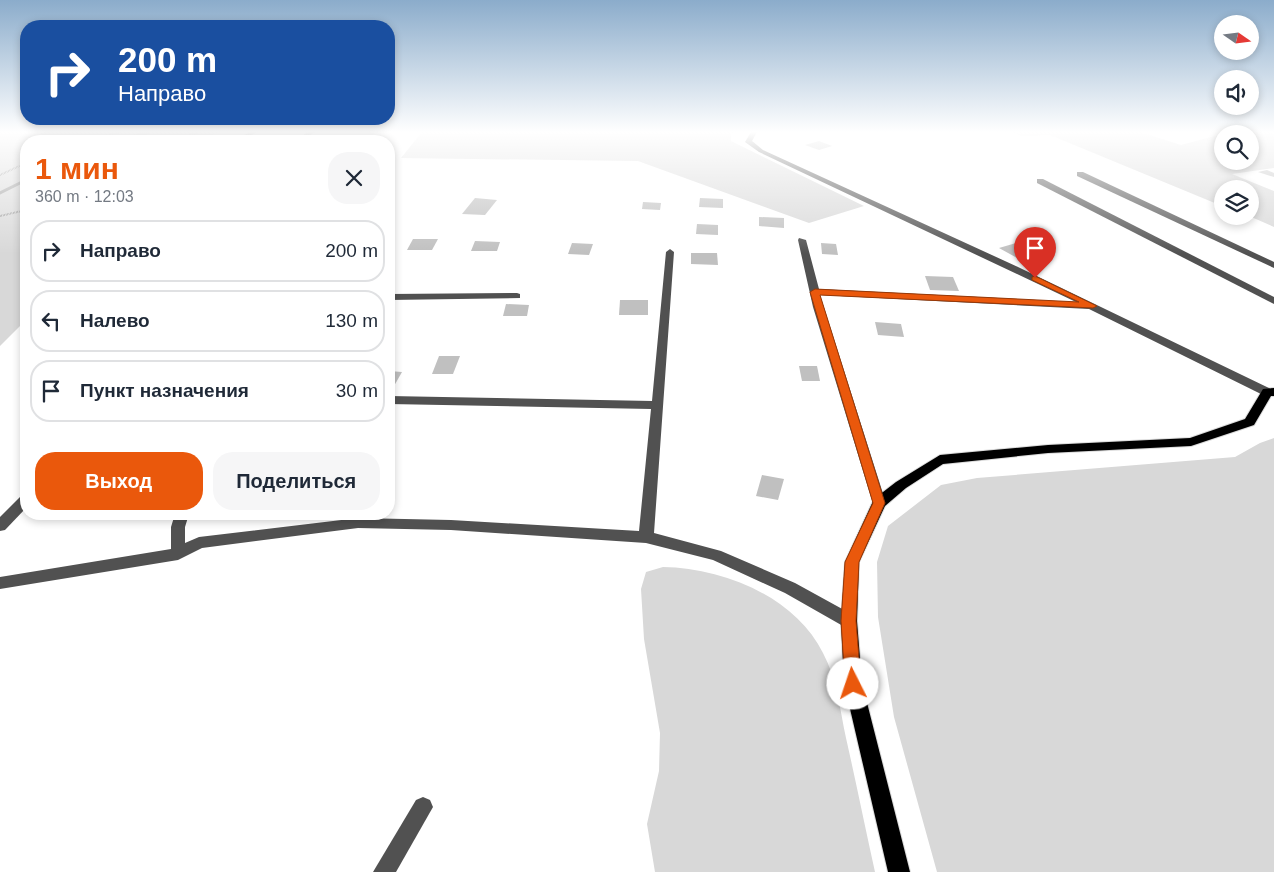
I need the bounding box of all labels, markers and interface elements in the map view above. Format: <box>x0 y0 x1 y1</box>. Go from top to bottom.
north arrow <box>1214 15 1259 60</box>
map controls <box>1214 15 1259 225</box>
icon: right <box>35 40 100 105</box>
text: 200 m <box>118 40 217 79</box>
button: sound <box>1214 70 1259 115</box>
text: Направо <box>118 81 206 106</box>
button: search <box>1214 125 1259 170</box>
text: 1 мин <box>35 152 119 185</box>
button: close <box>328 152 380 204</box>
button: layers <box>1214 180 1259 225</box>
text: 360 m · 12:03 <box>35 188 134 205</box>
pin <box>1014 227 1056 278</box>
icon: arrive <box>1021 234 1049 262</box>
icon: right <box>37 237 65 265</box>
text: Направо <box>80 240 161 261</box>
text: 200 m <box>325 240 378 261</box>
icon: left <box>37 307 65 335</box>
text: Налево <box>80 310 150 331</box>
text: 130 m <box>325 310 378 331</box>
icon: arrive <box>37 377 65 405</box>
text: Пункт назначения <box>80 380 249 401</box>
text: 30 m <box>336 380 378 401</box>
button: Выход <box>35 452 203 510</box>
button: Поделиться <box>213 452 380 510</box>
position arrow <box>826 657 878 709</box>

